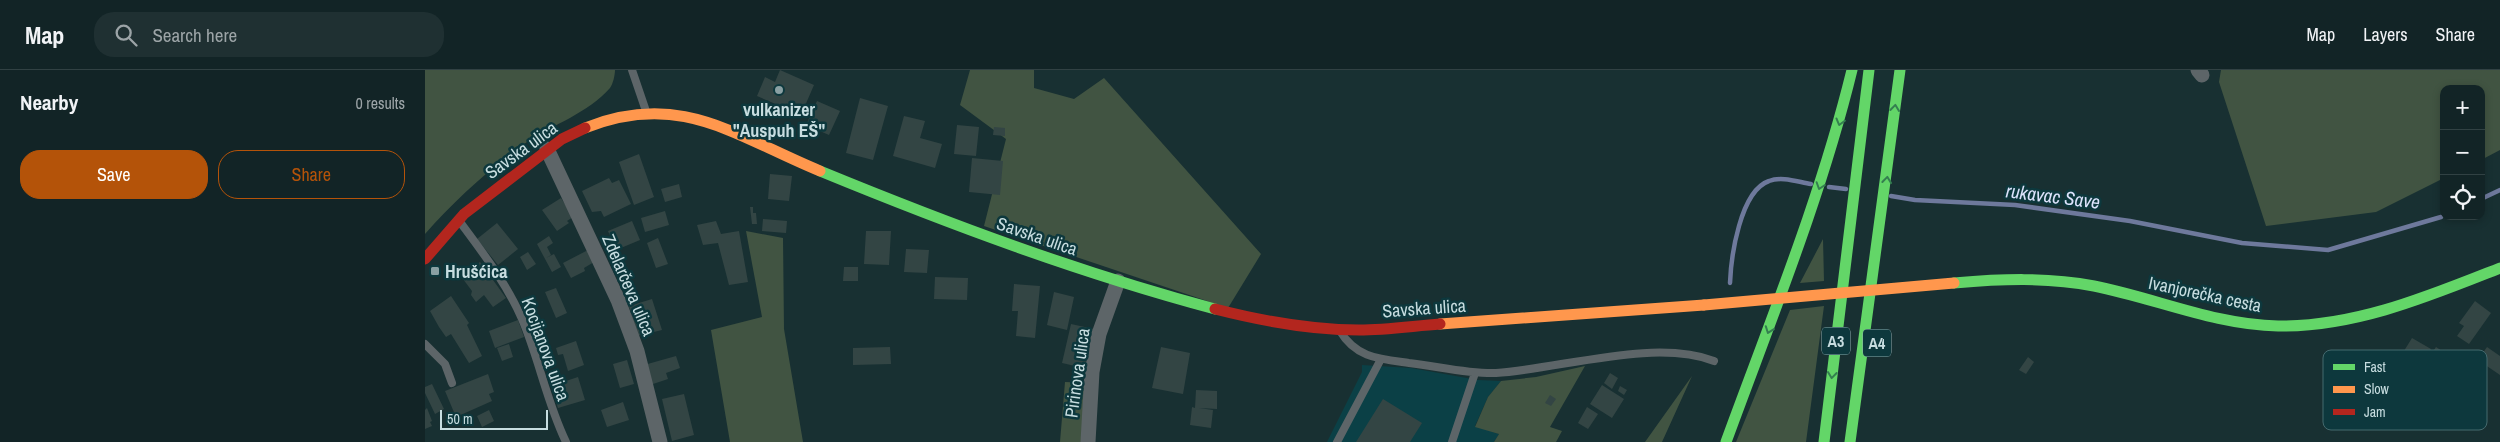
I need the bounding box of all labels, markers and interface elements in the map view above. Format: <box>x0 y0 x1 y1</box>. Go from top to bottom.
search box <box>94 12 444 57</box>
text: Map <box>25 19 64 51</box>
icon: search <box>112 21 140 49</box>
text: Search here <box>152 22 237 48</box>
text: Map <box>2307 22 2335 47</box>
text: Layers <box>2363 22 2408 47</box>
text: Share <box>2436 22 2475 47</box>
marker: vulkanizer "Auspuh EŠ" <box>773 84 785 96</box>
map controls <box>2440 85 2485 220</box>
button: + <box>2440 85 2485 130</box>
text: Nearby <box>20 88 78 117</box>
text: 0 results <box>355 92 405 114</box>
place label: vulkanizer "Auspuh EŠ" <box>733 97 825 143</box>
one-way arrow <box>1890 104 1900 112</box>
street label: Savska ulica <box>480 115 562 185</box>
one-way arrow <box>1835 117 1845 125</box>
button: − <box>2440 130 2485 175</box>
button: Save <box>20 150 208 199</box>
button: Share <box>218 150 405 199</box>
button: locate <box>2440 175 2485 220</box>
one-way arrow <box>1881 176 1892 184</box>
water label: rukavac Save <box>2005 177 2101 215</box>
one-way arrow <box>1815 181 1825 189</box>
street label: Savska ulica <box>993 211 1081 261</box>
street label: Zdelarčeva ulica <box>596 230 662 340</box>
place label: Hrušćica <box>445 259 508 284</box>
marker: Hrušćica <box>429 265 441 277</box>
street label: Ivanjorečka cesta <box>2146 270 2264 318</box>
street label: Savska ulica <box>1381 293 1467 323</box>
street label: Kocijanova ulica <box>516 294 576 404</box>
one-way arrow <box>1765 325 1775 334</box>
street label: Pirinova ulica <box>1058 327 1096 419</box>
road number: A3 <box>1822 328 1850 354</box>
road number: A4 <box>1863 330 1891 356</box>
legend <box>2323 350 2487 430</box>
text: Fast <box>2364 358 2386 376</box>
one-way arrow <box>1827 371 1838 379</box>
text: Slow <box>2364 380 2390 398</box>
text: Jam <box>2364 403 2386 421</box>
scale bar <box>440 407 547 430</box>
text: 50 m <box>447 410 473 428</box>

